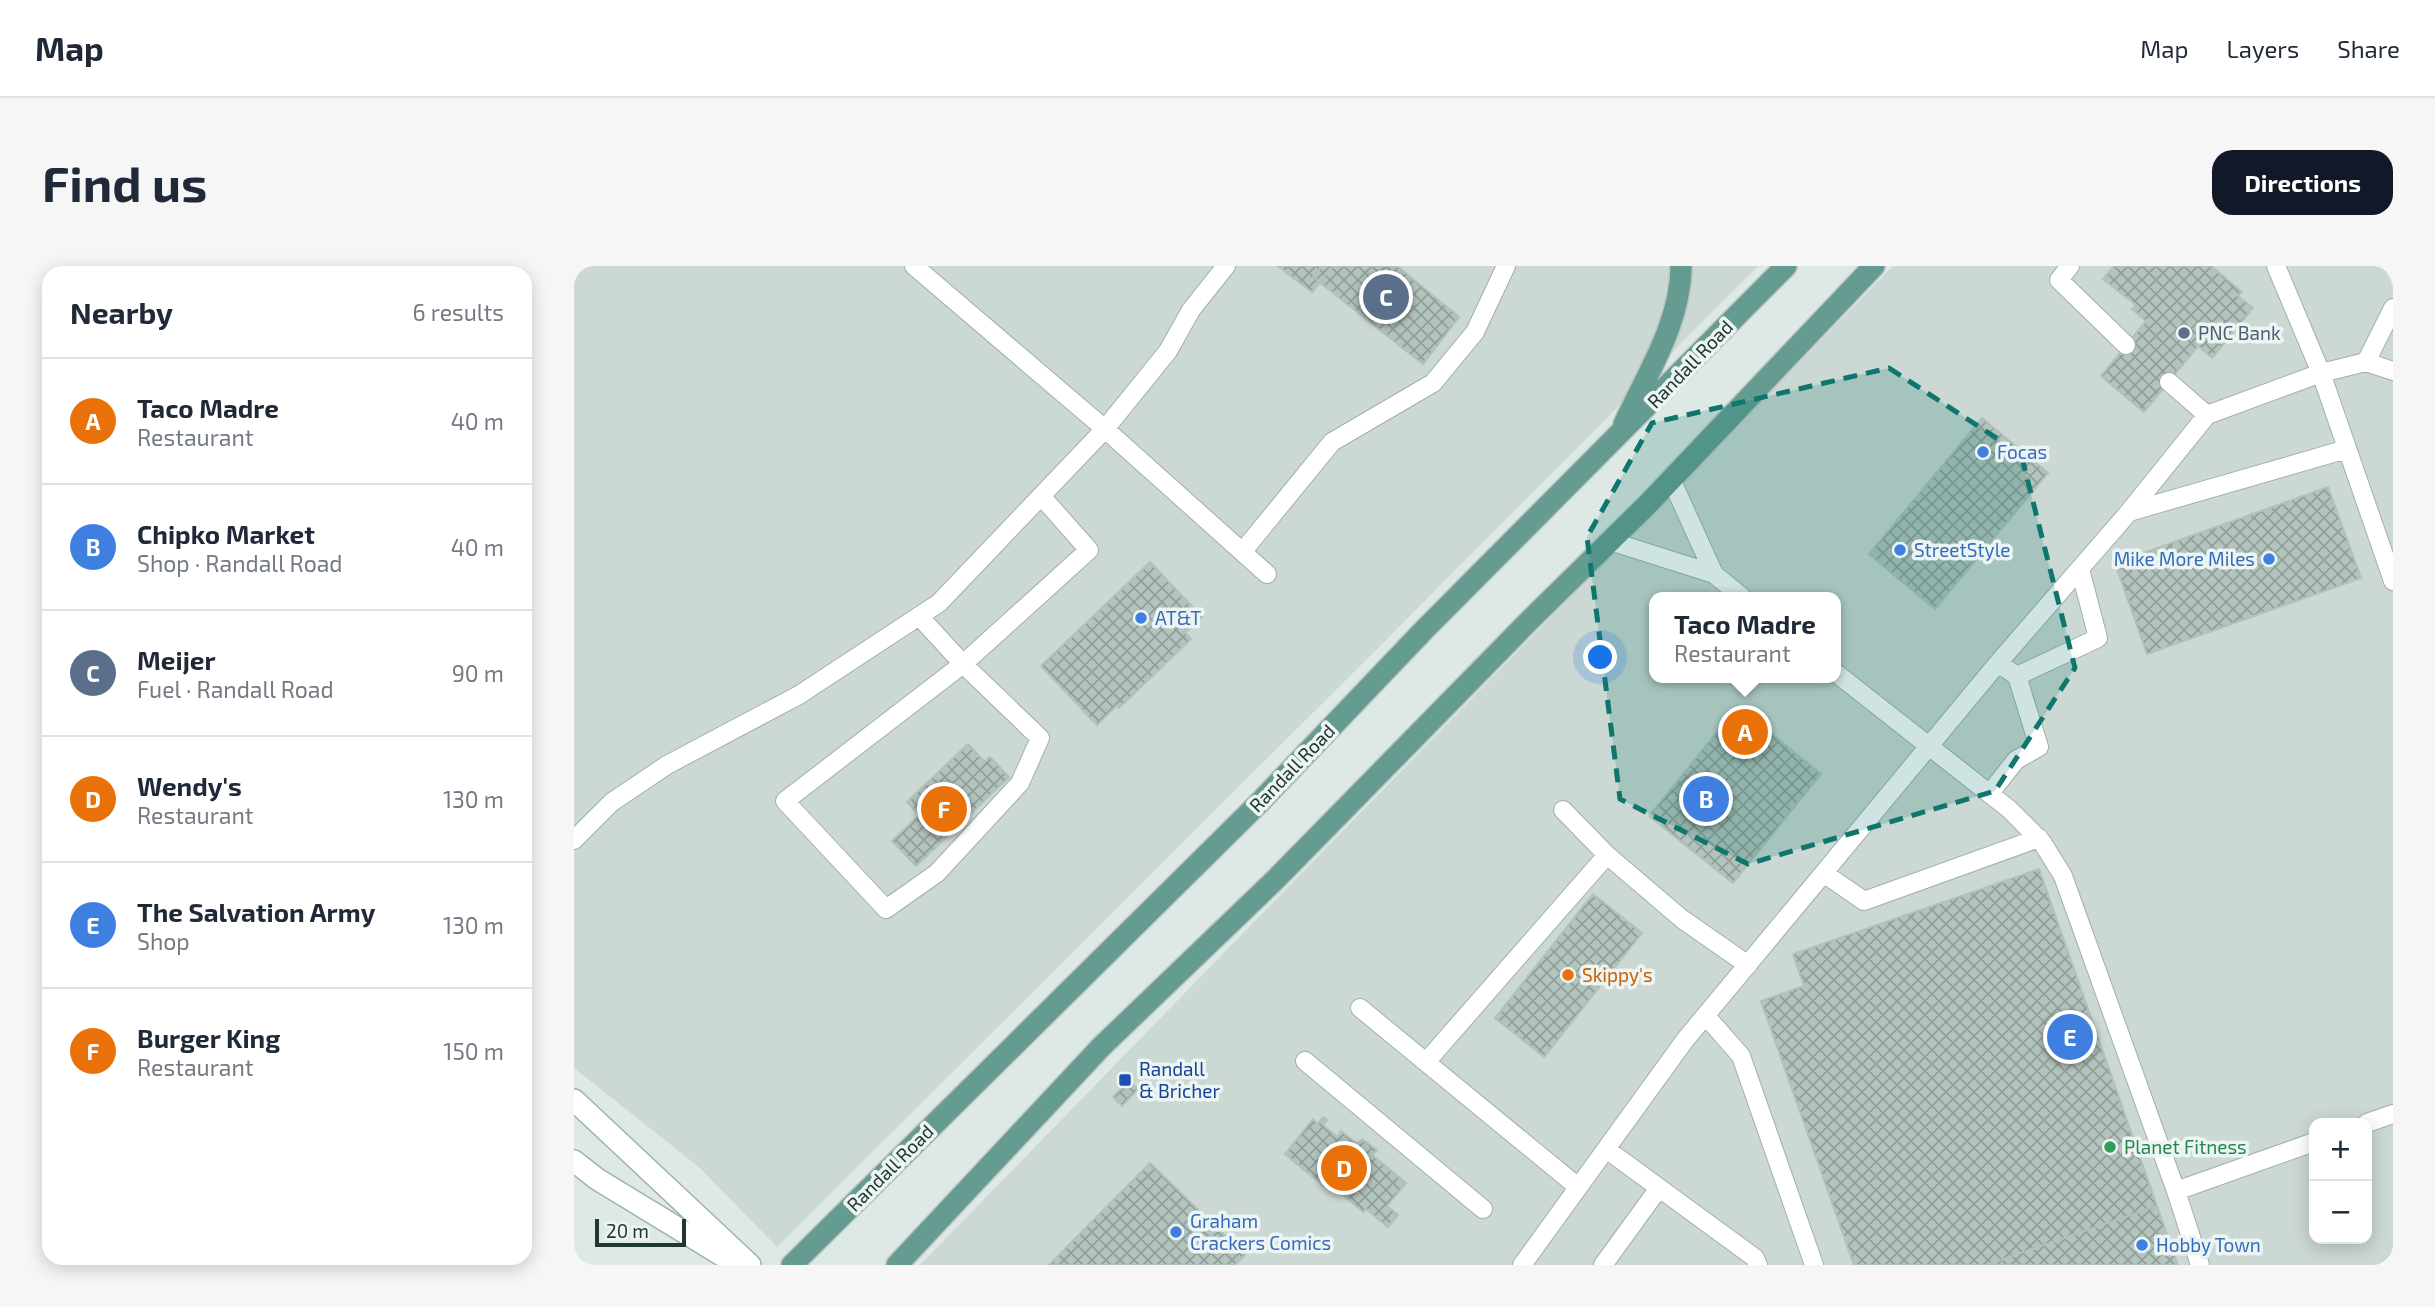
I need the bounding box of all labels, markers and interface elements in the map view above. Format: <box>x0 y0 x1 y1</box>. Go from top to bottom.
text: Map <box>35 28 104 68</box>
text: Map <box>2140 34 2188 63</box>
text: Layers <box>2226 34 2299 63</box>
text: Share <box>2337 34 2400 63</box>
button: Directions <box>2212 150 2393 215</box>
text: Find us <box>42 153 207 212</box>
pin: C <box>1363 271 1409 323</box>
text: Nearby <box>70 294 173 330</box>
text: 6 results <box>413 298 504 326</box>
street label: Randall Road <box>1642 315 1737 412</box>
place label: PNC Bank <box>2198 321 2281 344</box>
marker: PNC Bank <box>2176 325 2192 341</box>
text: Taco Madre <box>137 392 279 423</box>
text: A <box>85 407 101 435</box>
text: 40 m <box>451 407 504 435</box>
text: Restaurant <box>137 423 254 451</box>
place label: Focas <box>1997 440 2047 463</box>
marker: Focas <box>1975 444 1991 460</box>
text: Chipko Market <box>137 518 315 549</box>
text: B <box>86 533 100 561</box>
text: 40 m <box>451 533 504 561</box>
place label: StreetStyle <box>1914 538 2010 561</box>
marker: StreetStyle <box>1892 542 1908 558</box>
place label: Mike More Miles <box>2114 547 2255 570</box>
text: Shop · Randall Road <box>137 549 343 577</box>
marker: Mike More Miles <box>2261 551 2277 567</box>
popup <box>1649 592 1841 683</box>
place label: AT&T <box>1155 606 1201 629</box>
text: Taco Madre <box>1674 608 1816 639</box>
marker: AT&T <box>1133 610 1149 626</box>
text: Restaurant <box>1674 639 1791 667</box>
your location <box>1583 640 1617 674</box>
text: Meijer <box>137 644 216 675</box>
text: C <box>86 659 100 687</box>
text: 90 m <box>452 659 504 687</box>
text: Fuel · Randall Road <box>137 675 334 703</box>
pin: A <box>1722 706 1768 758</box>
street label: Randall Road <box>1244 719 1339 816</box>
text: Wendy's <box>137 770 242 801</box>
pin: B <box>1683 773 1729 825</box>
pin: F <box>921 783 967 835</box>
text: D <box>85 785 101 813</box>
text: 130 m <box>443 785 504 813</box>
text: Restaurant <box>137 801 254 829</box>
text: The Salvation Army <box>137 896 375 927</box>
text: E <box>86 911 100 939</box>
text: 130 m <box>443 911 504 939</box>
text: Shop <box>137 927 190 955</box>
place label: Skippy's <box>1582 963 1653 986</box>
marker: Skippy's <box>1560 967 1576 983</box>
pin: E <box>2047 1011 2093 1063</box>
text: Burger King <box>137 1022 280 1053</box>
text: F <box>87 1037 99 1065</box>
text: 150 m <box>443 1037 504 1065</box>
text: Restaurant <box>137 1053 254 1081</box>
place label: Randall & Bricher <box>1139 1057 1221 1102</box>
marker: Randall & Bricher <box>1117 1072 1133 1088</box>
map controls <box>2309 1118 2372 1244</box>
button: + <box>2309 1118 2372 1181</box>
street label: Randall Road <box>841 1119 938 1216</box>
place label: Planet Fitness <box>2124 1135 2247 1158</box>
marker: Planet Fitness <box>2102 1139 2118 1155</box>
pin: D <box>1321 1142 1367 1194</box>
button: − <box>2309 1181 2372 1244</box>
place label: Graham Crackers Comics <box>1190 1209 1331 1254</box>
scale bar <box>595 1216 686 1248</box>
text: 20 m <box>606 1219 649 1242</box>
marker: Graham Crackers Comics <box>1168 1224 1184 1240</box>
place label: Hobby Town <box>2156 1233 2261 1256</box>
marker: Hobby Town <box>2134 1237 2150 1253</box>

